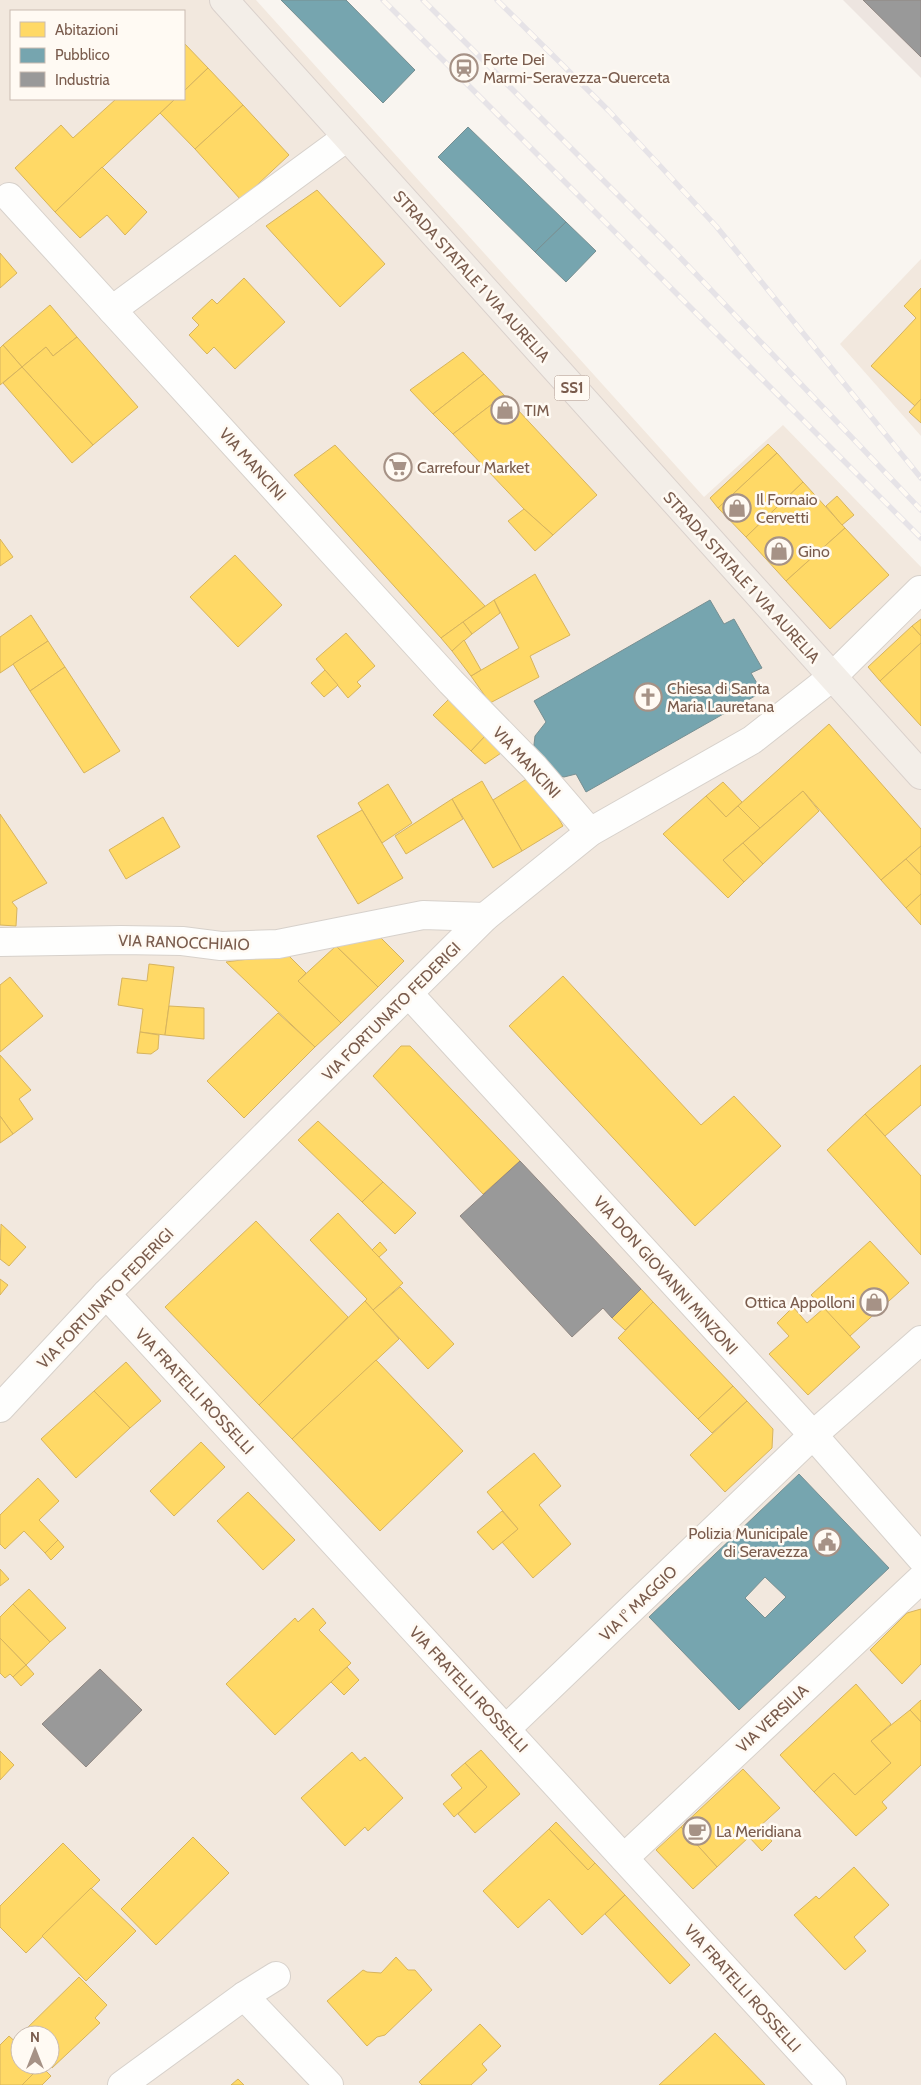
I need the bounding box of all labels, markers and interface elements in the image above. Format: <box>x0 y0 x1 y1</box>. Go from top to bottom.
legend <box>10 10 185 100</box>
text: Abitazioni <box>55 21 118 39</box>
text: Pubblico <box>55 46 110 64</box>
place label: Forte Dei Marmi-Seravezza-Querceta <box>483 50 670 87</box>
station icon: Forte Dei Marmi-Seravezza-Querceta <box>449 53 479 83</box>
text: Industria <box>55 71 110 89</box>
street label: STRADA STATALE 1 VIA AURELIA <box>390 187 554 366</box>
road number: SS1 <box>554 376 590 400</box>
shop icon: TIM <box>490 395 520 425</box>
place label: TIM <box>524 401 550 420</box>
street label: VIA MANCINI <box>215 424 290 504</box>
supermarket icon: Carrefour Market <box>383 452 413 482</box>
place label: Carrefour Market <box>417 458 530 477</box>
street label: STRADA STATALE 1 VIA AURELIA <box>660 488 824 667</box>
place label: Il Fornaio Cervetti <box>756 490 818 527</box>
shop icon: Il Fornaio Cervetti <box>722 493 752 523</box>
shop icon: Gino <box>764 536 794 566</box>
place label: Gino <box>798 542 830 561</box>
place label: Chiesa di Santa Maria Lauretana <box>667 679 774 716</box>
church icon: Chiesa di Santa Maria Lauretana <box>633 682 663 712</box>
street label: VIA MANCINI <box>489 723 565 802</box>
street label: VIA RANOCCHIAIO <box>118 931 250 954</box>
street label: VIA FORTUNATO FEDERIGI <box>318 938 465 1085</box>
street label: VIA DON GIOVANNI MINZONI <box>589 1192 742 1358</box>
street label: VIA FORTUNATO FEDERIGI <box>33 1224 177 1373</box>
shop icon: Ottica Appolloni <box>859 1287 889 1317</box>
place label: Ottica Appolloni <box>745 1293 855 1312</box>
street label: VIA FRATELLI ROSSELLI <box>131 1325 258 1458</box>
place label: Polizia Municipale di Seravezza <box>688 1524 808 1561</box>
public building icon: Polizia Municipale di Seravezza <box>812 1527 842 1557</box>
street label: VIA I° MAGGIO <box>596 1562 681 1645</box>
street label: VIA FRATELLI ROSSELLI <box>405 1623 532 1756</box>
street label: VIA VERSILIA <box>733 1680 812 1756</box>
cafe icon: La Meridiana <box>682 1816 712 1846</box>
place label: La Meridiana <box>716 1822 802 1841</box>
street label: VIA FRATELLI ROSSELLI <box>680 1921 805 2056</box>
north arrow <box>10 2025 60 2075</box>
text: N <box>30 2028 40 2046</box>

